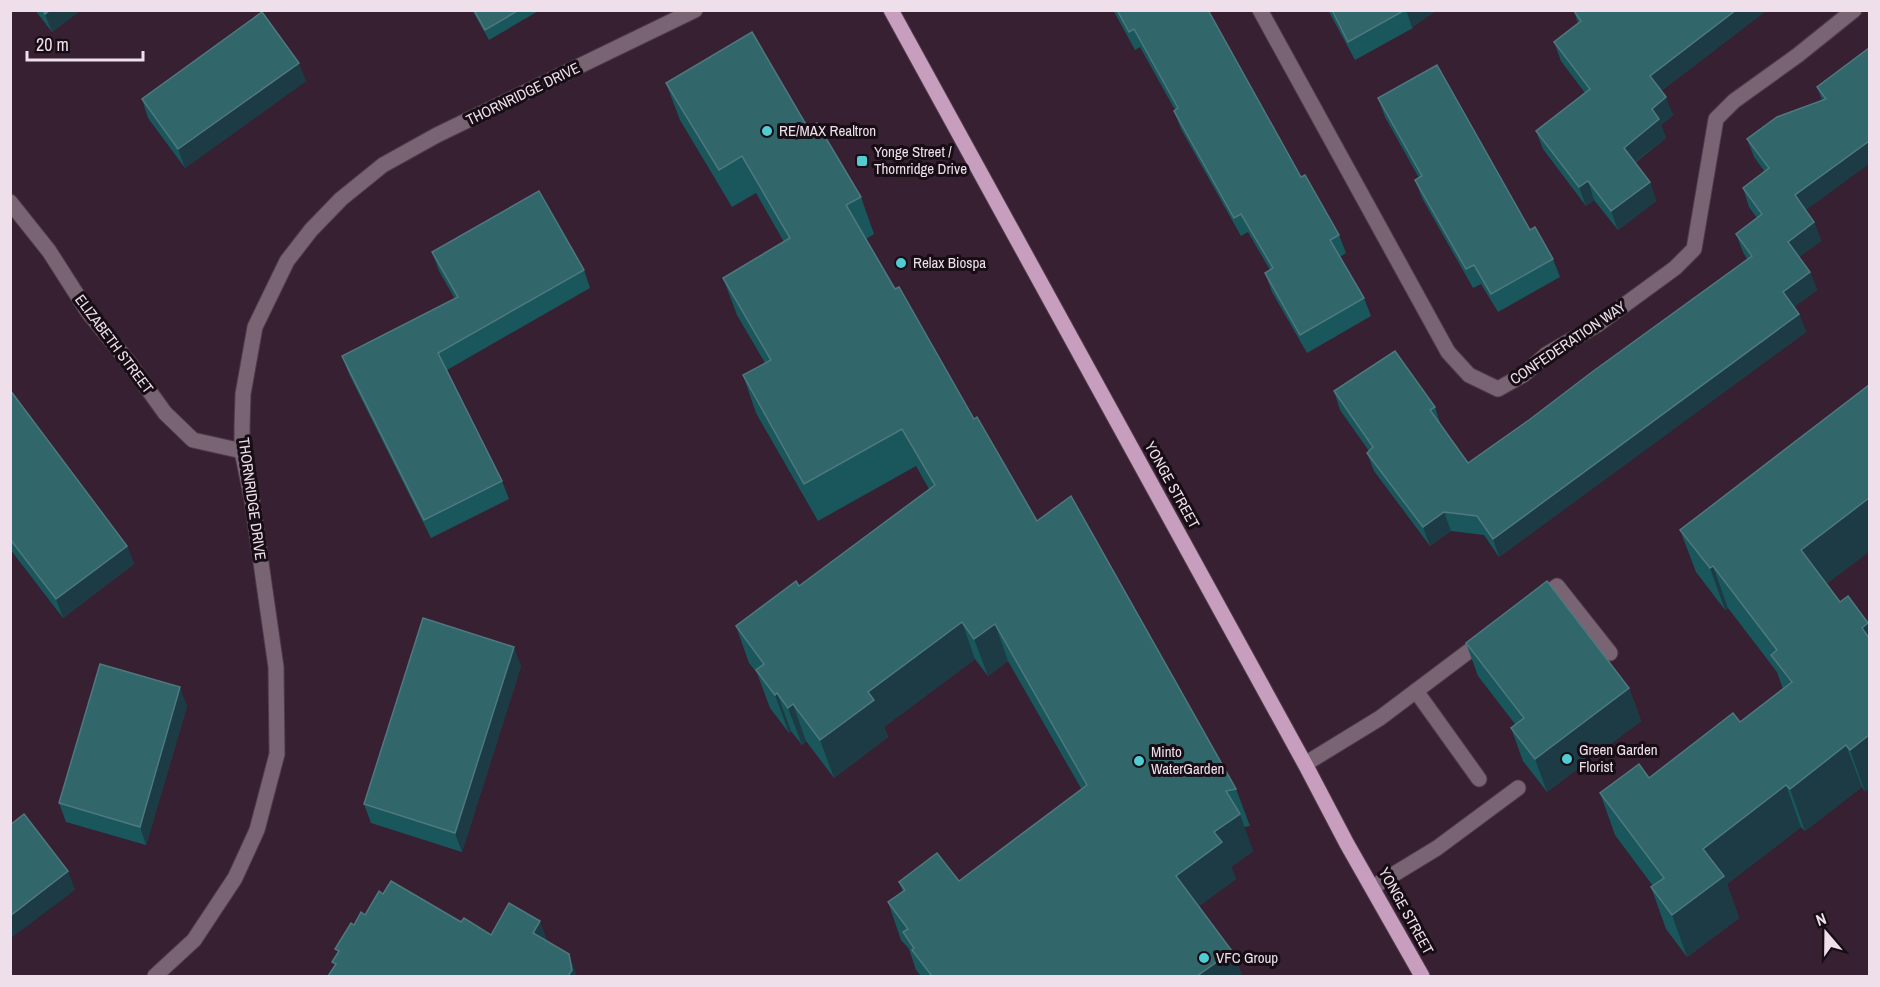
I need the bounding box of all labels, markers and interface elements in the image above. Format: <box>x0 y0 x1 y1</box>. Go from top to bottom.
scale bar <box>27 24 142 62</box>
text: 20 m <box>36 32 69 57</box>
street label: THORNRIDGE DRIVE <box>463 57 583 130</box>
place label: RE/MAX Realtron <box>779 120 876 141</box>
marker: RE/MAX Realtron <box>760 124 774 138</box>
place label: Yonge Street / Thornridge Drive <box>874 141 967 179</box>
marker: Yonge Street / Thornridge Drive <box>855 154 869 168</box>
place label: Relax Biospa <box>913 252 986 273</box>
marker: Relax Biospa <box>894 256 908 270</box>
street label: ELIZABETH STREET <box>70 290 159 398</box>
street label: CONFEDERATION WAY <box>1506 295 1631 389</box>
street label: THORNRIDGE DRIVE <box>233 436 272 562</box>
street label: YONGE STREET <box>1140 438 1205 532</box>
place label: Green Garden Florist <box>1579 739 1658 777</box>
place label: Minto WaterGarden <box>1151 741 1224 779</box>
marker: Green Garden Florist <box>1560 752 1574 766</box>
marker: Minto WaterGarden <box>1132 754 1146 768</box>
street label: YONGE STREET <box>1374 864 1439 958</box>
north arrow <box>1796 903 1856 963</box>
text: N <box>1813 907 1829 931</box>
place label: VFC Group <box>1216 947 1278 968</box>
marker: VFC Group <box>1197 951 1211 965</box>

